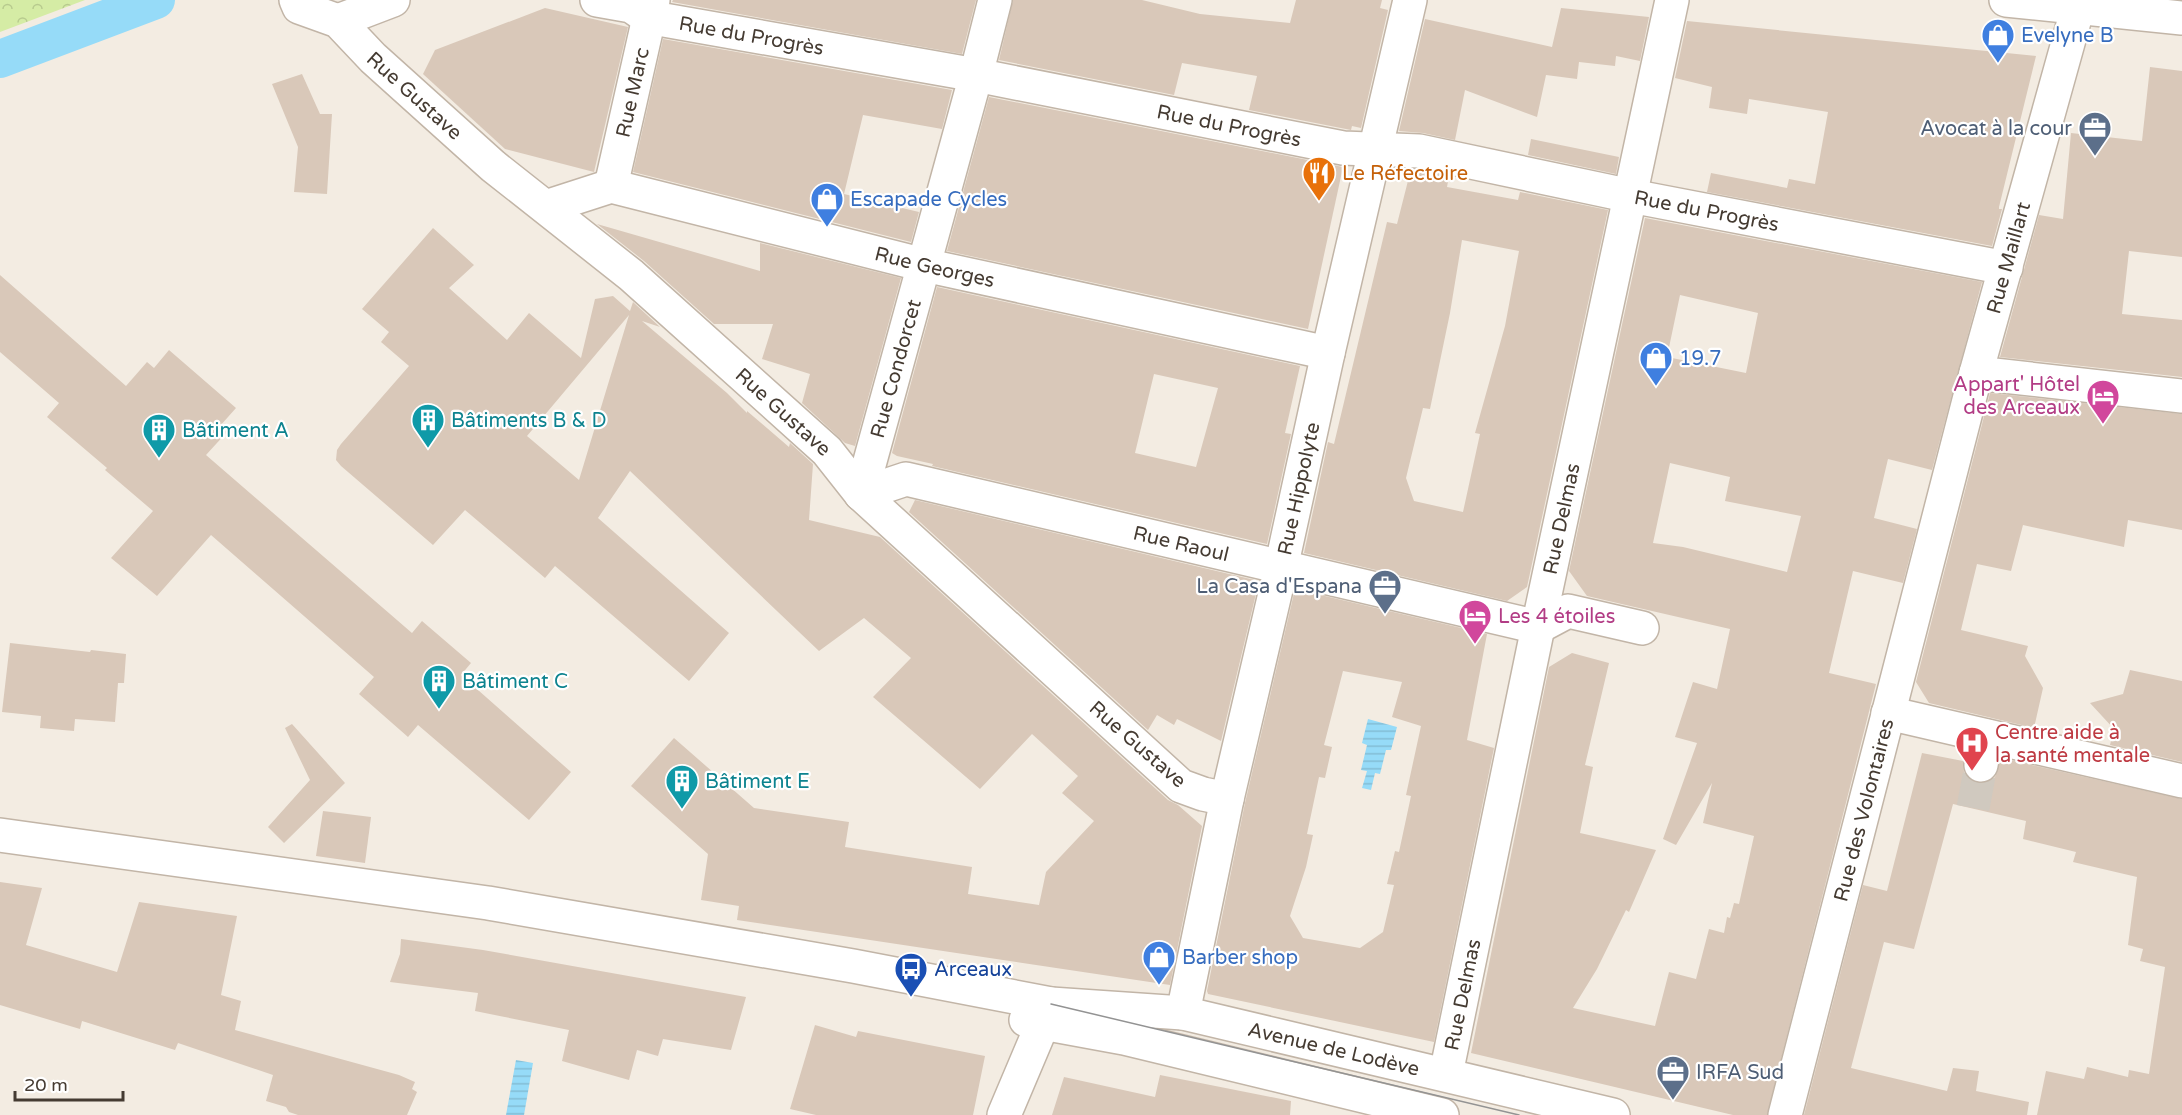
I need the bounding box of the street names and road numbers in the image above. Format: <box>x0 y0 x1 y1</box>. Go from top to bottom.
street label: Rue du Progrès <box>677 12 826 61</box>
street label: Rue Marc <box>611 45 655 140</box>
street label: Rue Gustave <box>361 47 467 145</box>
street label: Rue du Progrès <box>1155 100 1303 152</box>
street label: Rue du Progrès <box>1632 186 1781 237</box>
street label: Rue Maillart <box>1982 199 2036 316</box>
street label: Rue Georges <box>872 242 997 293</box>
street label: Rue Condorcet <box>866 297 927 441</box>
street label: Rue Gustave <box>730 363 835 462</box>
street label: Rue Hippolyte <box>1273 420 1326 557</box>
street label: Rue Delmas <box>1539 461 1586 577</box>
street label: Rue Raoul <box>1131 522 1231 567</box>
street label: Rue Gustave <box>1084 696 1191 793</box>
street label: Rue des Volontaires <box>1829 716 1900 904</box>
street label: Rue Delmas <box>1440 937 1486 1053</box>
street label: Avenue de Lodève <box>1245 1018 1422 1082</box>

